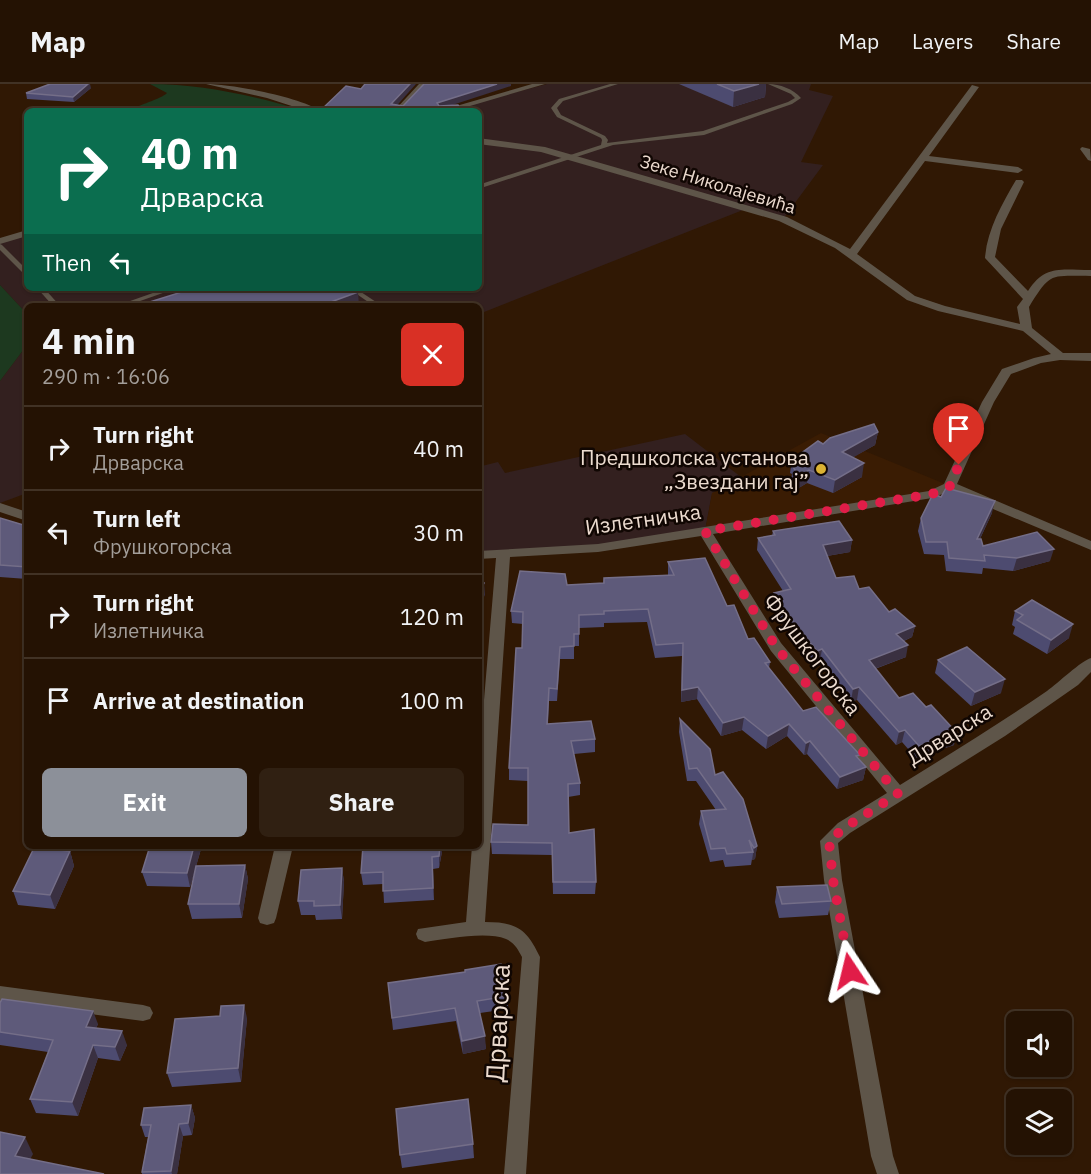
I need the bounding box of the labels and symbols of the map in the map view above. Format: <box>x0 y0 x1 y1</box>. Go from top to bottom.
street label: Зеке Николајевића <box>637 149 799 219</box>
pin <box>933 403 984 465</box>
place label: Предшколска установа „Звездани гај” <box>580 443 809 495</box>
marker: Предшколска установа „Звездани гај” <box>814 462 828 476</box>
street label: Излетничка <box>583 497 703 541</box>
street label: Фрушкогорска <box>758 587 868 721</box>
street label: Дрварска <box>901 697 997 771</box>
position arrow <box>818 939 882 1003</box>
street label: Дрварска <box>477 963 517 1083</box>

